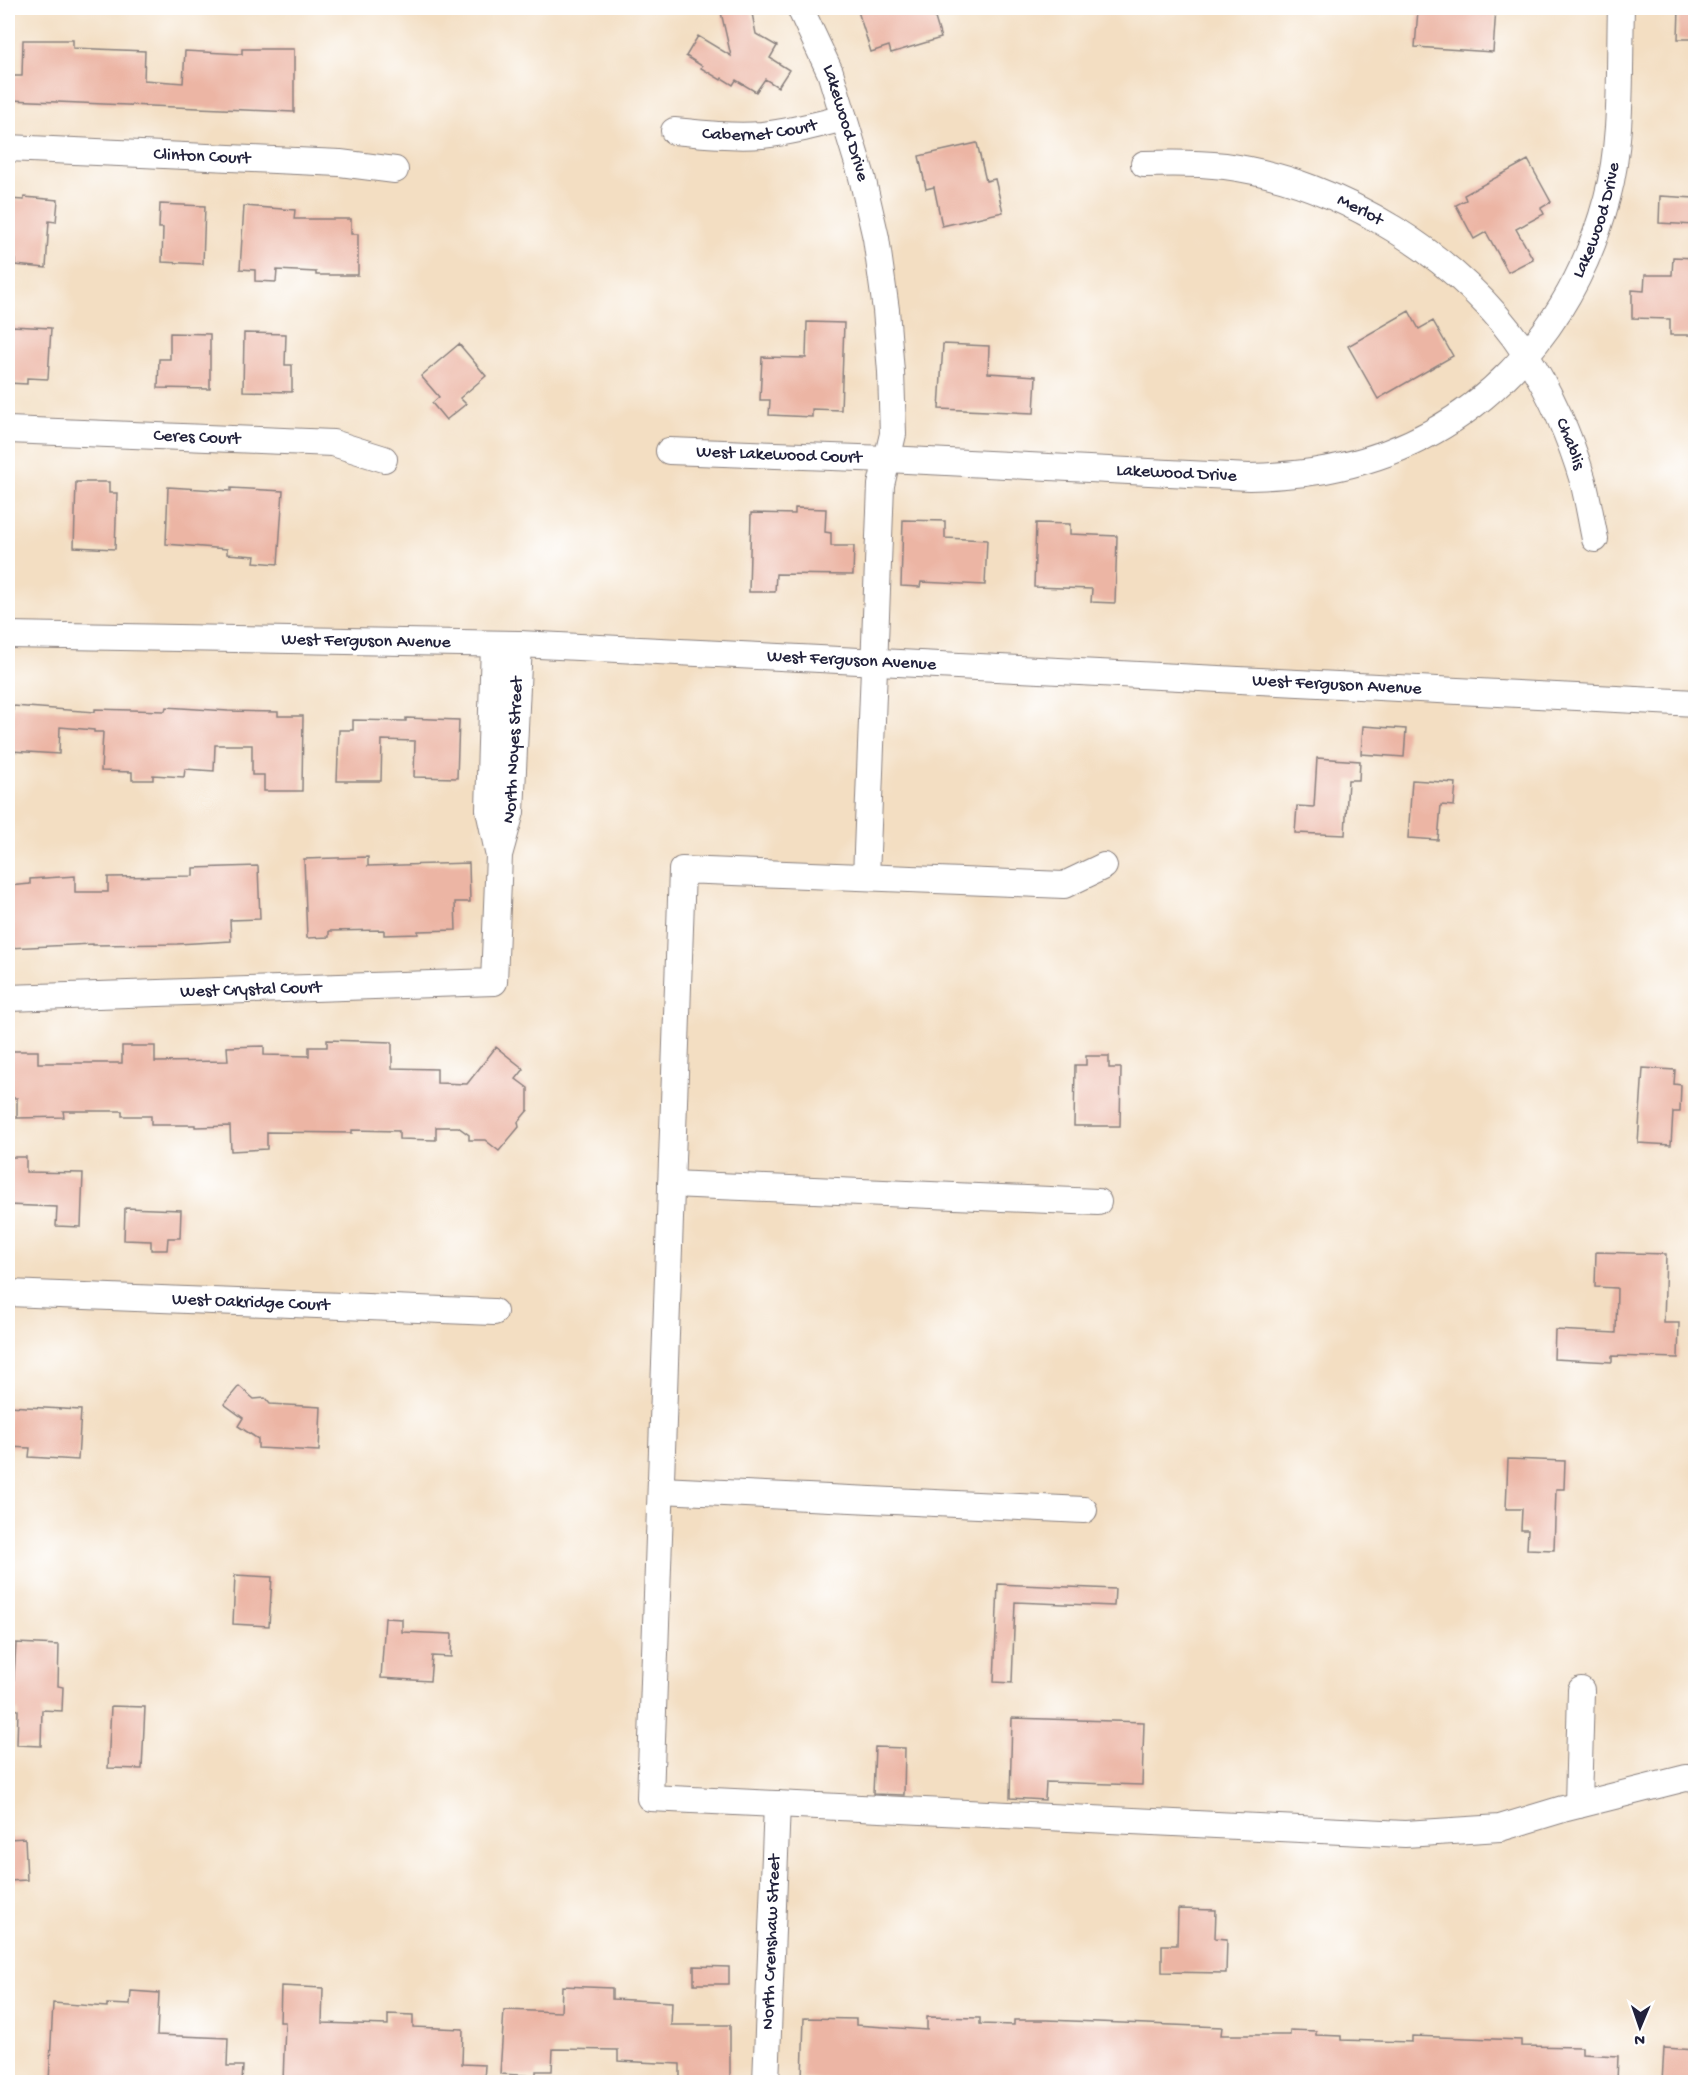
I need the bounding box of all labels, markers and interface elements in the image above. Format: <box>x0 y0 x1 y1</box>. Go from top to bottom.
street label: Lakewood Drive <box>818 61 873 184</box>
street label: Cabernet Court <box>701 114 821 146</box>
street label: Clinton Court <box>153 144 252 170</box>
street label: Lakewood Drive <box>1568 160 1625 282</box>
street label: Merlot <box>1334 190 1388 232</box>
street label: Chablis <box>1551 415 1590 474</box>
street label: Ceres Court <box>153 425 242 450</box>
street label: West Lakewood Court <box>696 442 864 469</box>
street label: Lakewood Drive <box>1116 460 1238 487</box>
street label: West Ferguson Avenue <box>281 629 452 653</box>
street label: West Ferguson Avenue <box>766 646 937 675</box>
street label: West Ferguson Avenue <box>1252 670 1423 700</box>
street label: North Noyes Street <box>498 675 528 826</box>
street label: West Crystal Court <box>180 977 324 1003</box>
street label: West Oakridge Court <box>172 1289 332 1316</box>
street label: North Crenshaw Street <box>758 1852 786 2030</box>
north arrow <box>1610 1997 1670 2057</box>
text: N <box>1633 2029 1645 2048</box>

